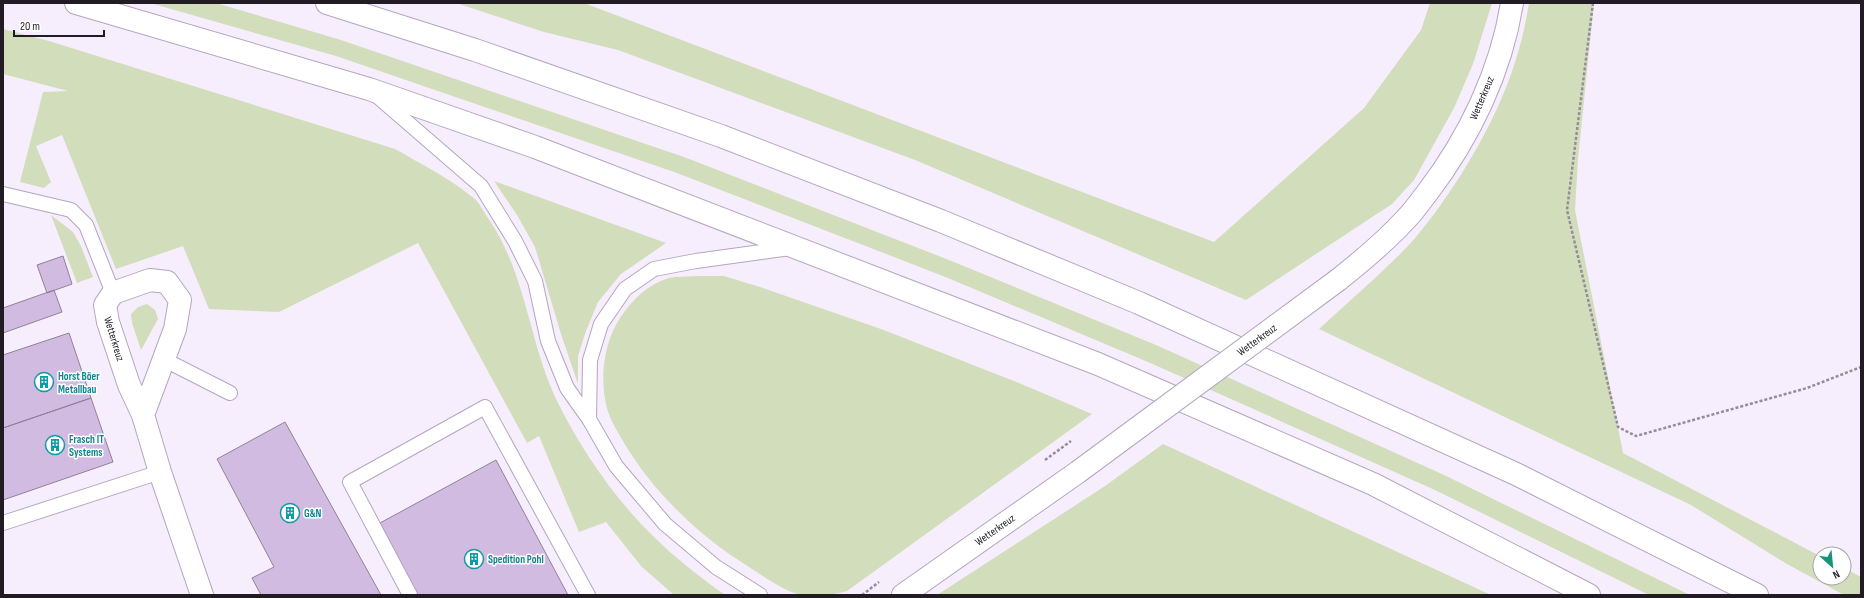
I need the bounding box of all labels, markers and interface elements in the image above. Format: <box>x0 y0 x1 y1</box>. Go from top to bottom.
scale bar <box>14 12 104 38</box>
text: 20 m <box>20 19 40 34</box>
street label: Wetterkreuz <box>1467 74 1497 122</box>
street label: Wetterkreuz <box>101 315 127 363</box>
street label: Wetterkreuz <box>1235 321 1279 359</box>
place label: Horst Böer Metallbau <box>58 370 100 396</box>
building icon: Horst Böer Metallbau <box>33 371 55 393</box>
place label: Frasch IT Systems <box>69 433 104 459</box>
building icon: Frasch IT Systems <box>44 434 66 456</box>
building icon: G&N <box>279 502 301 524</box>
place label: G&N <box>304 507 322 520</box>
street label: Wetterkreuz <box>973 512 1017 548</box>
north arrow <box>1812 546 1852 586</box>
building icon: Spedition Pohl <box>463 548 485 570</box>
place label: Spedition Pohl <box>488 553 544 566</box>
text: N <box>1831 567 1842 582</box>

